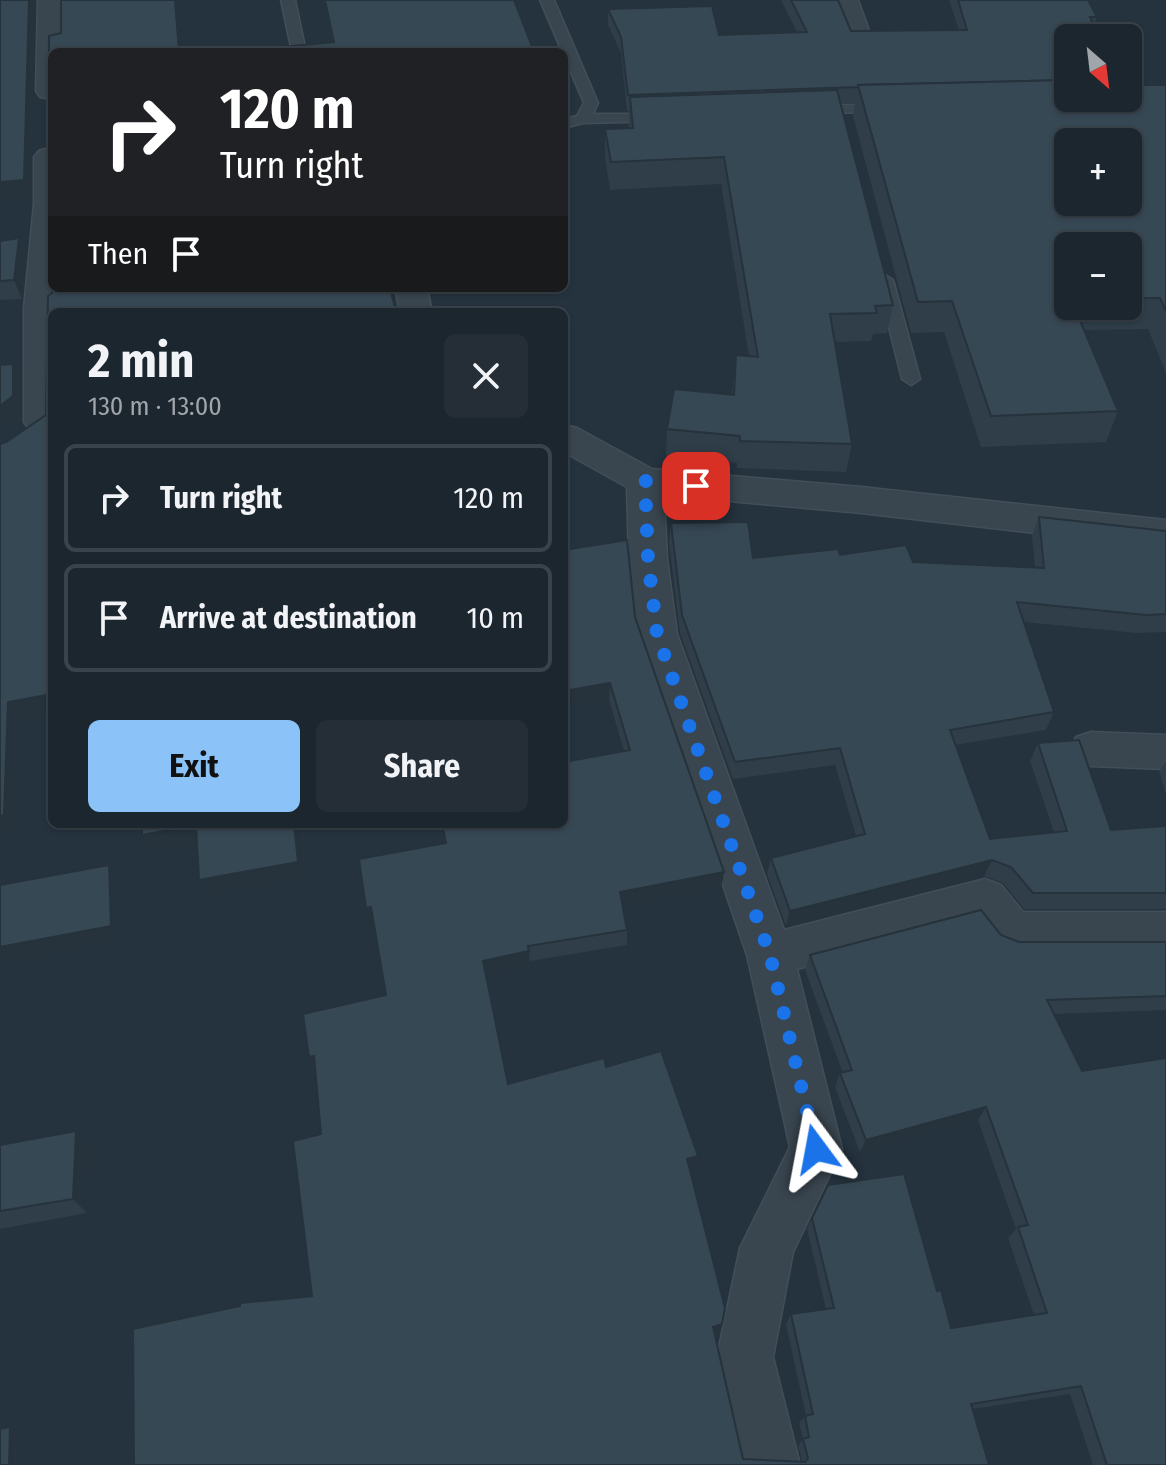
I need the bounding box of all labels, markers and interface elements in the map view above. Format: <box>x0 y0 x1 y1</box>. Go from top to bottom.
north arrow <box>1054 24 1142 112</box>
map controls <box>1054 24 1142 320</box>
text: 120 m <box>220 76 355 143</box>
icon: right <box>88 80 192 184</box>
button: + <box>1054 128 1142 216</box>
text: Turn right <box>220 144 363 188</box>
icon: arrive <box>164 232 208 276</box>
button: − <box>1054 232 1142 320</box>
text: Then <box>88 236 148 272</box>
text: 2 min <box>88 332 194 390</box>
button: close <box>444 334 528 418</box>
text: 130 m · 13:00 <box>88 391 222 422</box>
pin <box>662 452 730 520</box>
icon: arrive <box>674 464 718 508</box>
icon: right <box>92 476 136 520</box>
text: Turn right <box>160 480 282 516</box>
text: 120 m <box>453 480 524 516</box>
icon: arrive <box>92 596 136 640</box>
text: Arrive at destination <box>160 600 417 636</box>
text: 10 m <box>467 600 524 636</box>
button: Exit <box>88 720 300 812</box>
button: Share <box>316 720 528 812</box>
position arrow <box>774 1107 858 1191</box>

